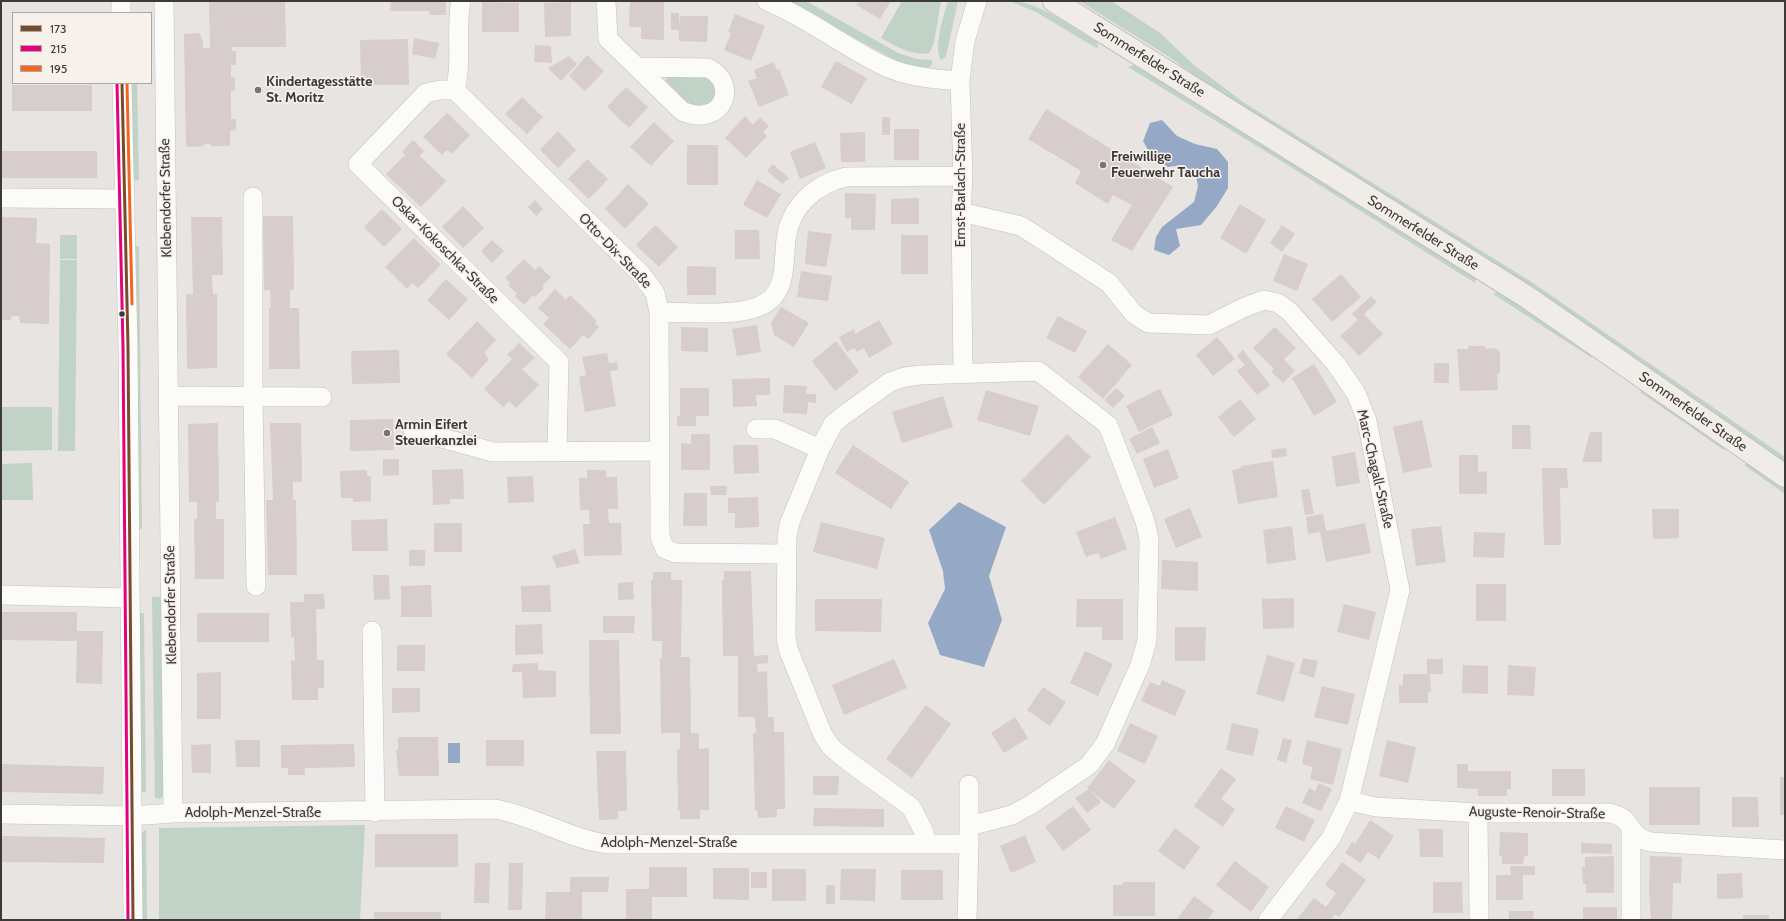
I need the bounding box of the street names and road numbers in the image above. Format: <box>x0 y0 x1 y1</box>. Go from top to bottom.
street label: Sommerfelder Straße <box>1090 19 1208 101</box>
street label: Ernst-Barlach-Straße <box>953 123 969 247</box>
street label: Klebendorfer Straße <box>157 138 175 258</box>
street label: Sommerfelder Straße <box>1364 192 1482 274</box>
street label: Oskar-Kokoschka-Straße <box>388 193 502 307</box>
street label: Otto-Dix-Straße <box>575 210 655 292</box>
street label: Sommerfelder Straße <box>1636 368 1750 456</box>
street label: Marc-Chagall-Straße <box>1353 408 1397 530</box>
street label: Klebendorfer Straße <box>162 545 180 665</box>
street label: Auguste-Renoir-Straße <box>1469 803 1605 823</box>
street label: Adolph-Menzel-Straße <box>185 805 321 821</box>
street label: Adolph-Menzel-Straße <box>601 835 737 851</box>

